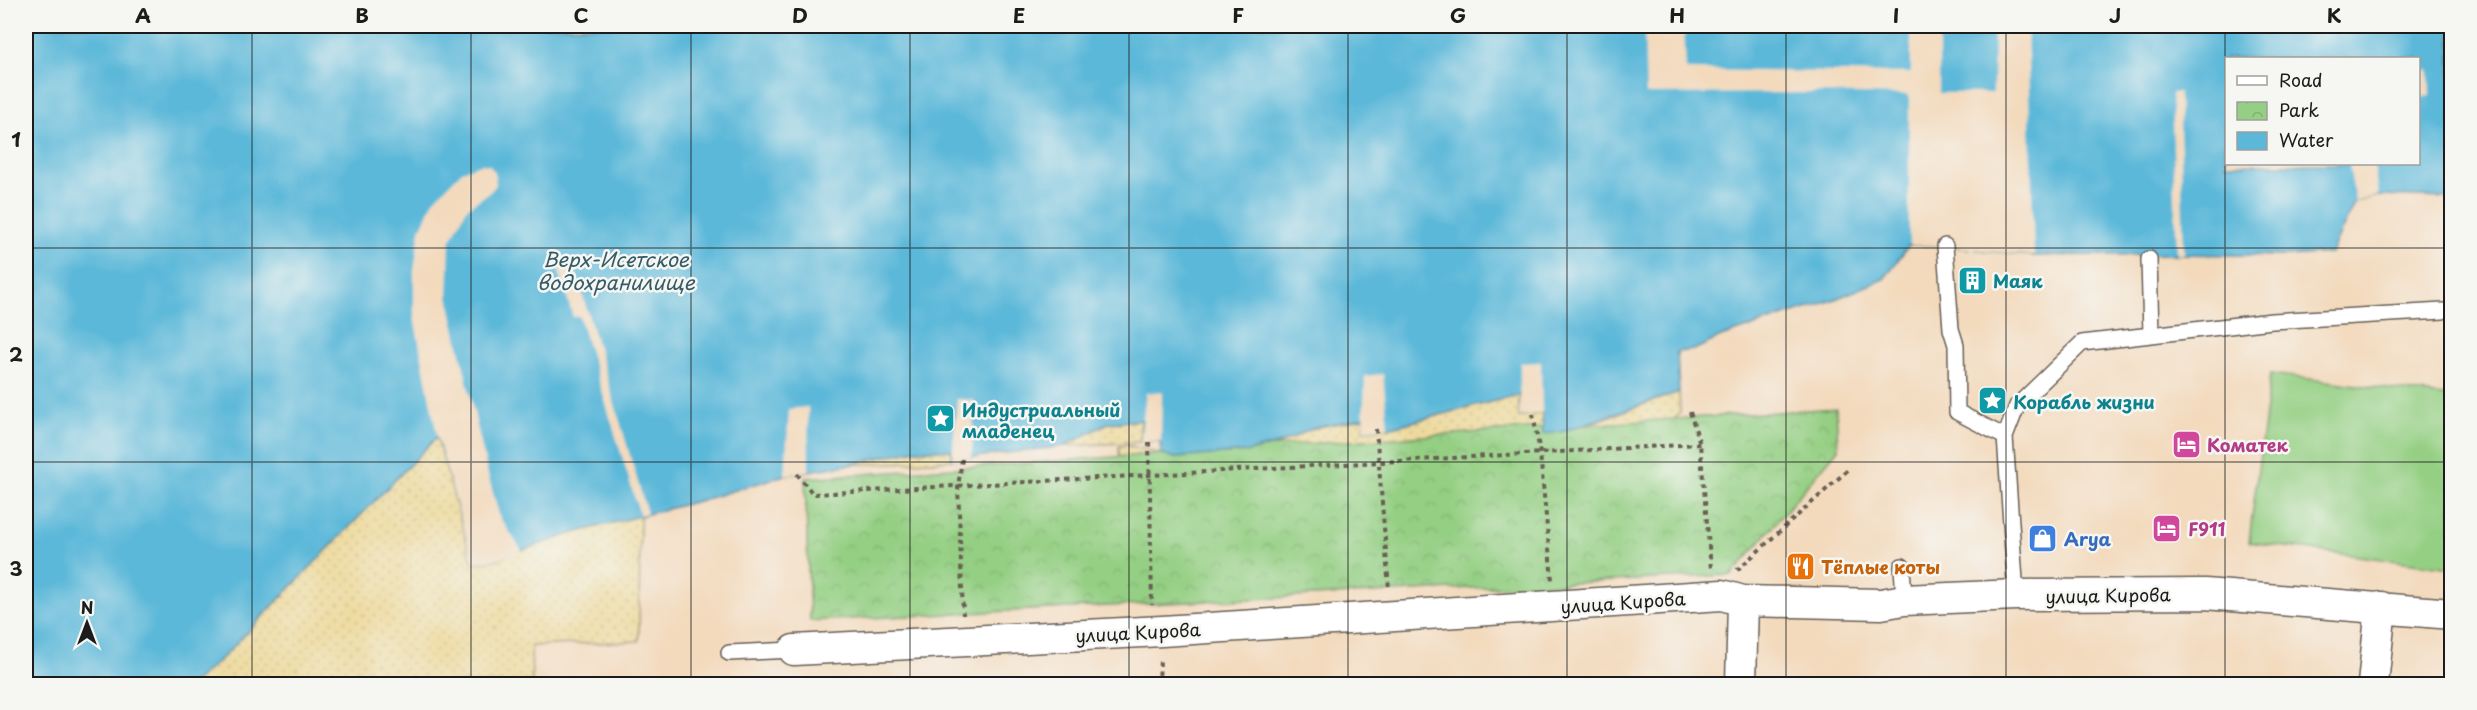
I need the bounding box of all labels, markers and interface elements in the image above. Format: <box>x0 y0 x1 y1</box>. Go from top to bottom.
text: A <box>135 0 151 30</box>
text: B <box>355 0 369 30</box>
text: C <box>573 0 589 30</box>
text: D <box>792 0 808 30</box>
text: E <box>1013 0 1025 30</box>
text: F <box>1232 0 1244 30</box>
text: G <box>1450 0 1466 30</box>
text: H <box>1669 0 1685 30</box>
text: I <box>1893 0 1899 30</box>
text: J <box>2109 0 2121 30</box>
text: K <box>2327 0 2342 30</box>
legend <box>2225 57 2420 165</box>
text: Road <box>2279 66 2323 93</box>
text: Park <box>2279 96 2319 123</box>
text: 1 <box>11 124 21 154</box>
text: Water <box>2279 126 2334 153</box>
water label: Верх-Исетское водохранилище <box>537 244 696 297</box>
building icon: Маяк <box>1956 264 1988 296</box>
place label: Маяк <box>1993 267 2043 294</box>
text: 2 <box>9 339 23 369</box>
place icon: Корабль жизни <box>1976 385 2008 417</box>
place label: Корабль жизни <box>2013 388 2155 415</box>
place label: Индустриальный младенец <box>962 396 1121 444</box>
place icon: Индустриальный младенец <box>925 403 957 435</box>
hotel icon: Коматек <box>2170 428 2202 460</box>
place label: Коматек <box>2207 431 2289 458</box>
hotel icon: F911 <box>2151 512 2183 544</box>
place label: F911 <box>2188 515 2226 542</box>
shop icon: Arya <box>2027 522 2059 554</box>
place label: Arya <box>2064 525 2112 552</box>
restaurant icon: Тёплые коты <box>1784 550 1816 582</box>
text: 3 <box>9 553 23 583</box>
place label: Тёплые коты <box>1821 553 1940 580</box>
street label: улица Кирова <box>2045 580 2172 610</box>
street label: улица Кирова <box>1560 584 1687 620</box>
north arrow <box>57 593 117 653</box>
text: N <box>81 595 93 619</box>
street label: улица Кирова <box>1075 615 1202 649</box>

